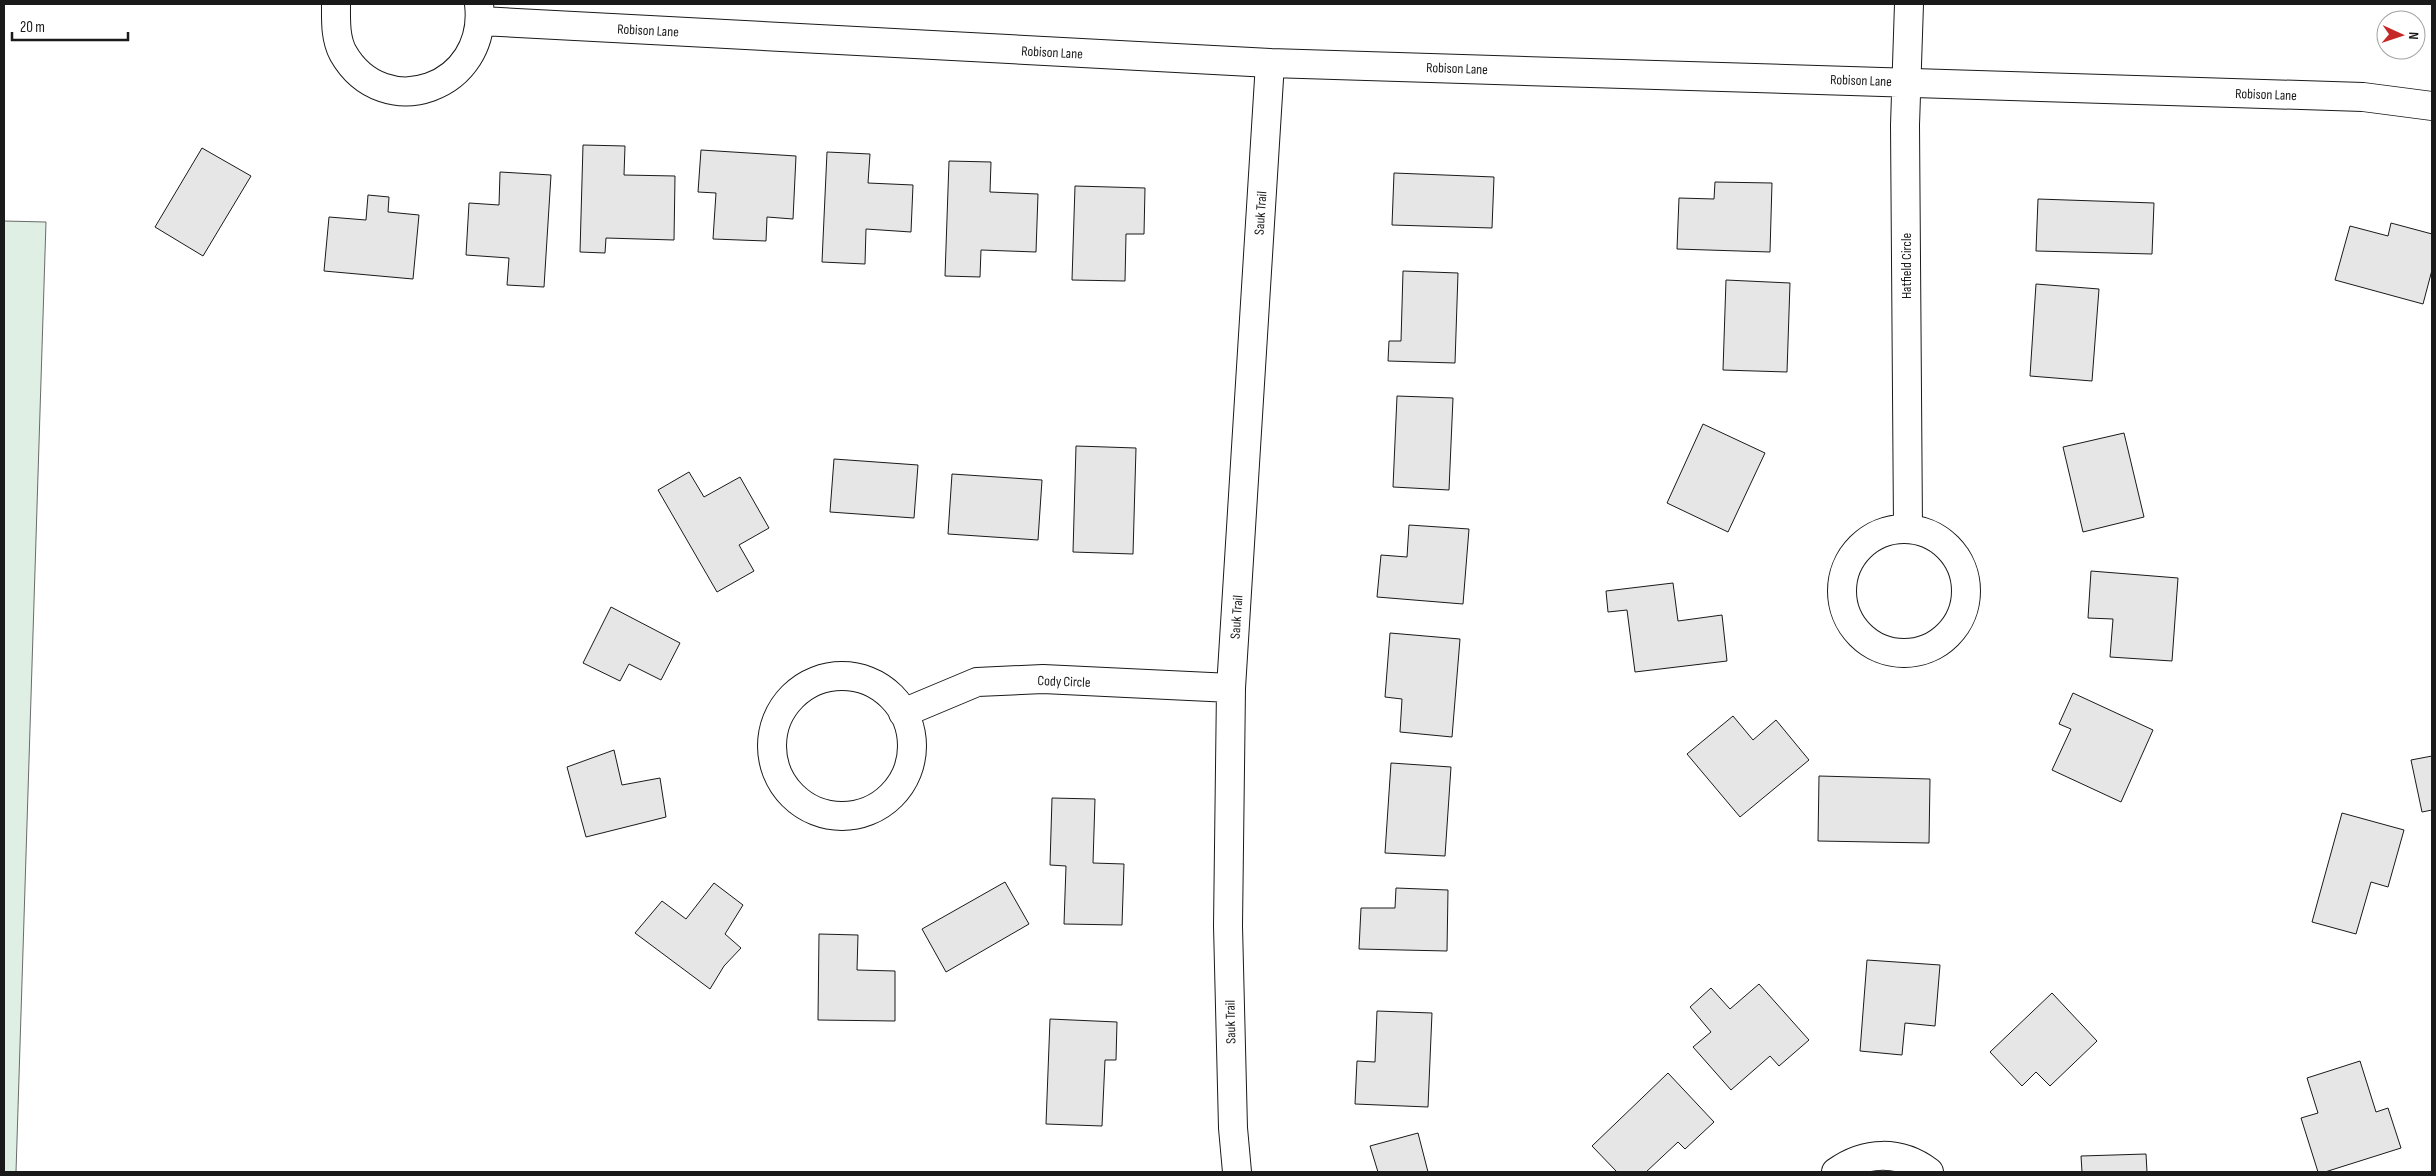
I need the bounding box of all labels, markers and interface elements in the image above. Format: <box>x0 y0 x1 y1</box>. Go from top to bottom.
scale bar <box>12 10 129 42</box>
north arrow <box>2376 10 2426 60</box>
text: 20 m <box>20 18 45 37</box>
street label: Robison Lane <box>617 20 679 41</box>
text: N <box>2405 31 2422 40</box>
street label: Robison Lane <box>1021 42 1083 63</box>
street label: Robison Lane <box>1426 59 1488 78</box>
street label: Robison Lane <box>1830 71 1892 90</box>
street label: Robison Lane <box>2235 85 2297 104</box>
street label: Sauk Trail <box>1250 191 1271 236</box>
street label: Hatfield Circle <box>1898 233 1915 299</box>
street label: Sauk Trail <box>1226 595 1247 640</box>
street label: Cody Circle <box>1037 672 1091 691</box>
street label: Sauk Trail <box>1222 1000 1239 1044</box>

